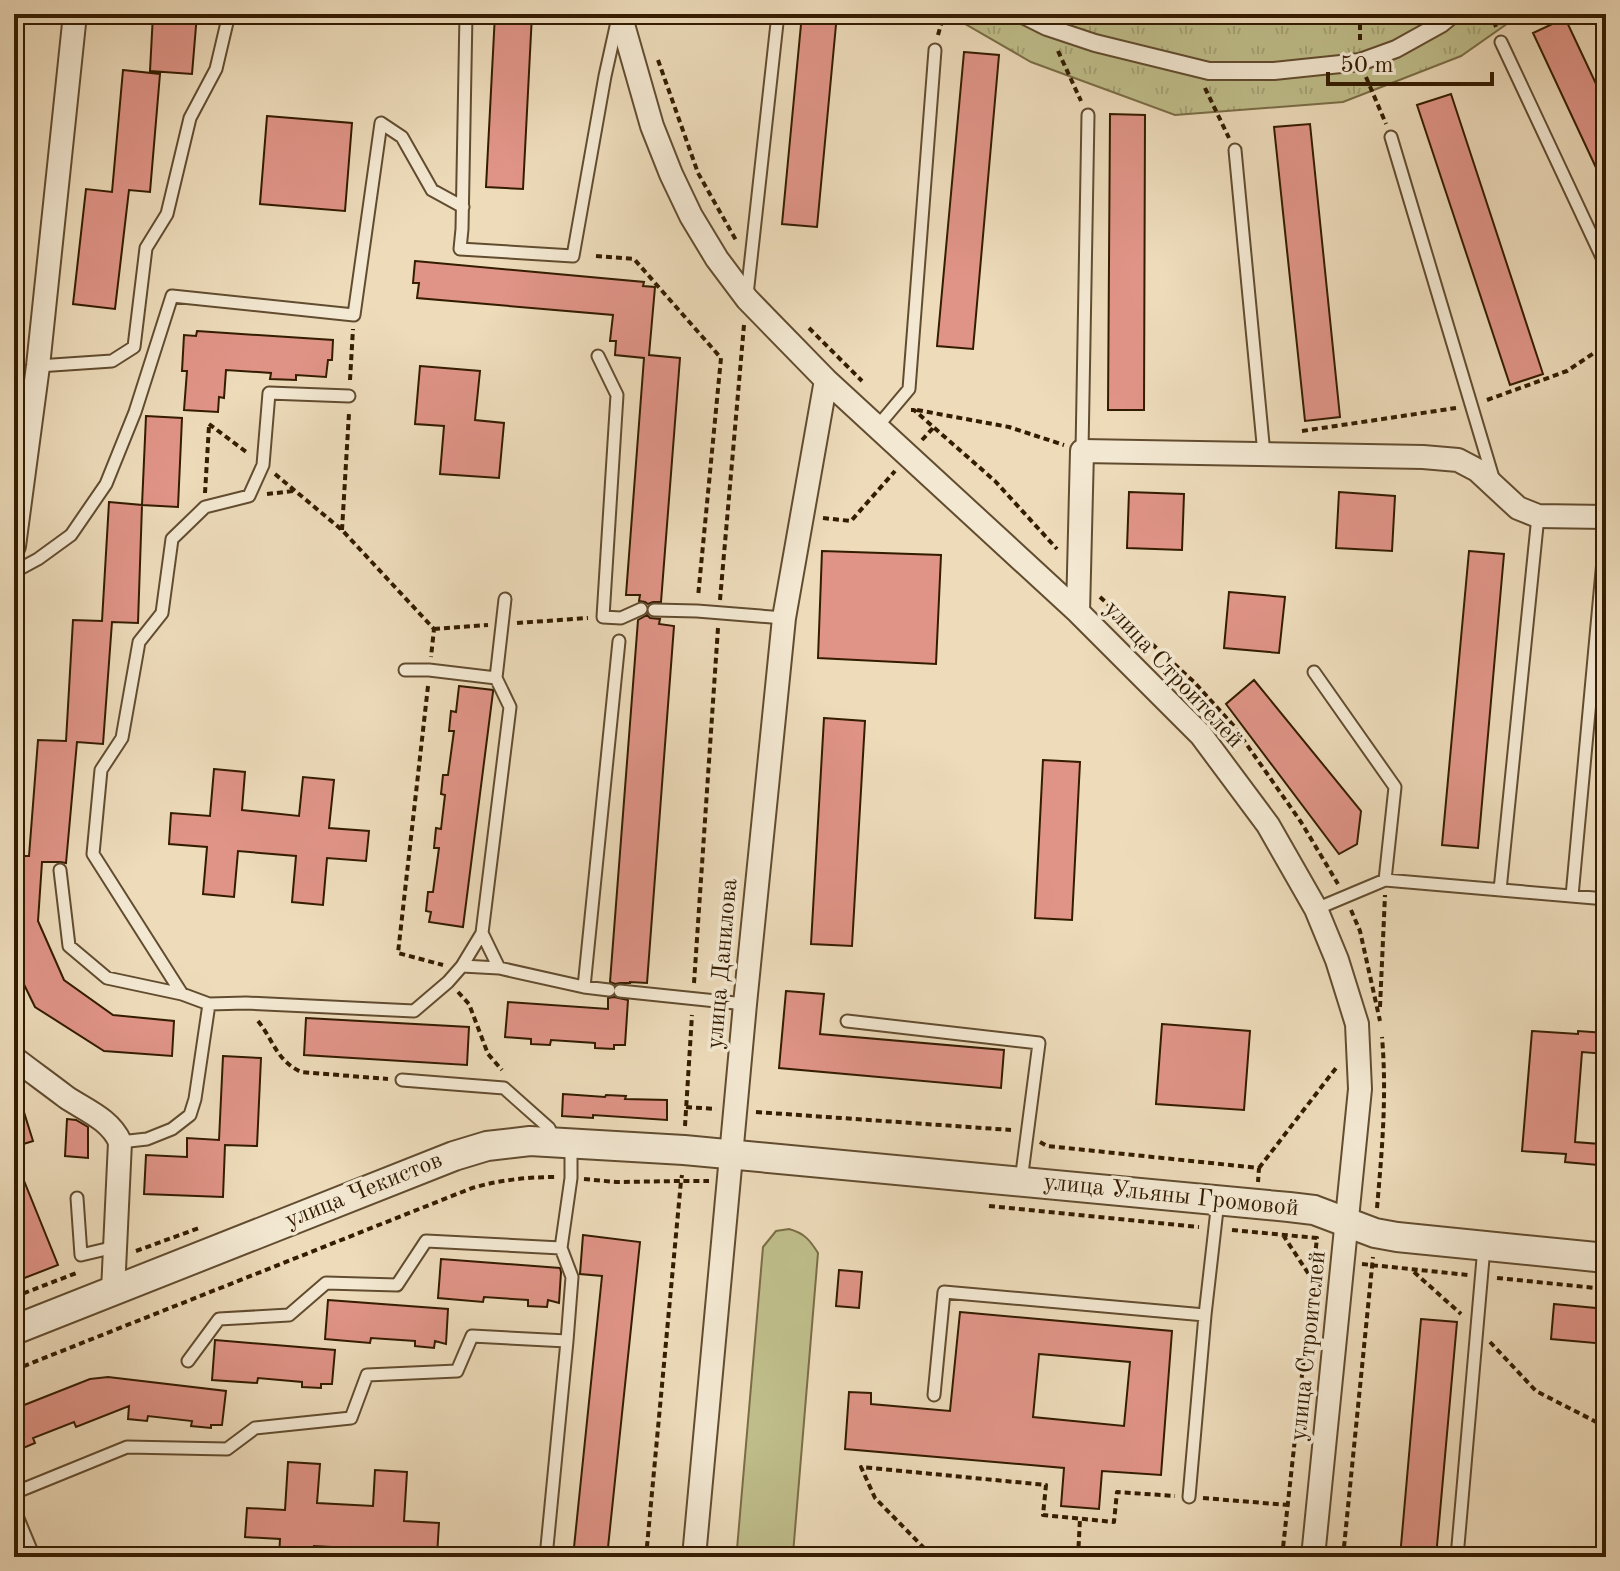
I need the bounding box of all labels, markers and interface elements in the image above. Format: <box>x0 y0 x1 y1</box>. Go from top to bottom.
scale bar <box>1328 36 1492 86</box>
text: 50 m <box>1340 54 1394 78</box>
street label: улица Строителей <box>1099 597 1247 753</box>
street label: улица Данилова <box>704 878 742 1050</box>
street label: улица Чекистов <box>282 1149 446 1233</box>
street label: улица Ульяны Громовой <box>1042 1171 1300 1221</box>
street label: улица Строителей <box>1287 1250 1331 1442</box>

